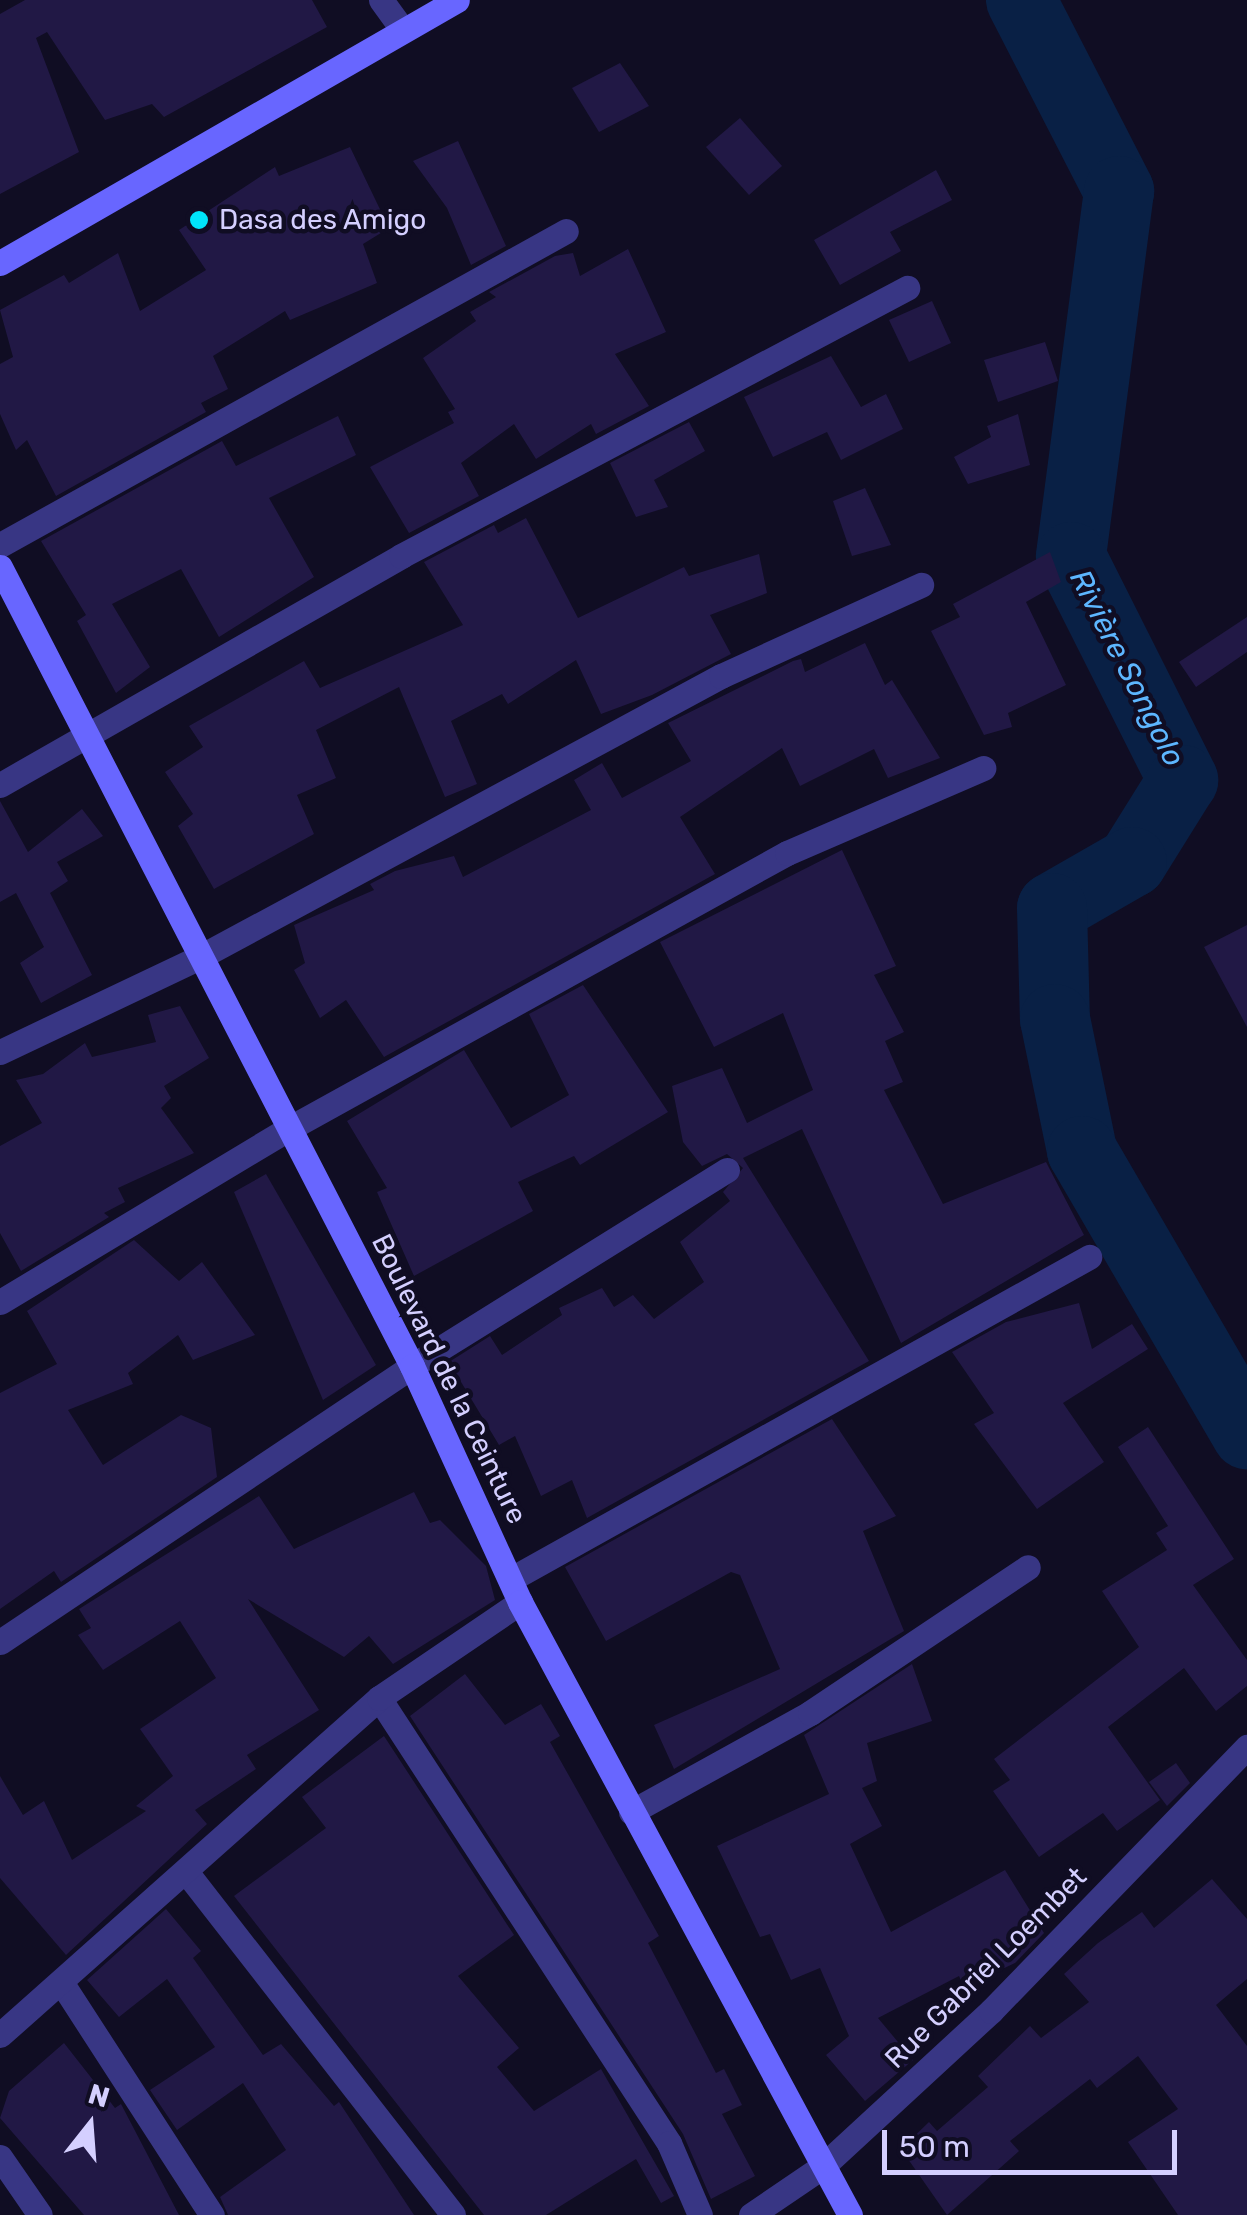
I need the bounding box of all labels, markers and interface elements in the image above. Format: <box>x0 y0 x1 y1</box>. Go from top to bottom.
place label: Dasa des Amigo <box>219 203 427 237</box>
marker: Dasa des Amigo <box>188 209 210 231</box>
water label: Rivière Songolo <box>1062 563 1192 773</box>
street label: Boulevard de la Ceinture <box>364 1229 534 1529</box>
street label: Rue Gabriel Loembet <box>878 1860 1094 2076</box>
north arrow <box>40 2075 140 2175</box>
text: N <box>84 2077 113 2115</box>
scale bar <box>887 2110 1182 2172</box>
text: 50 m <box>899 2129 970 2165</box>

